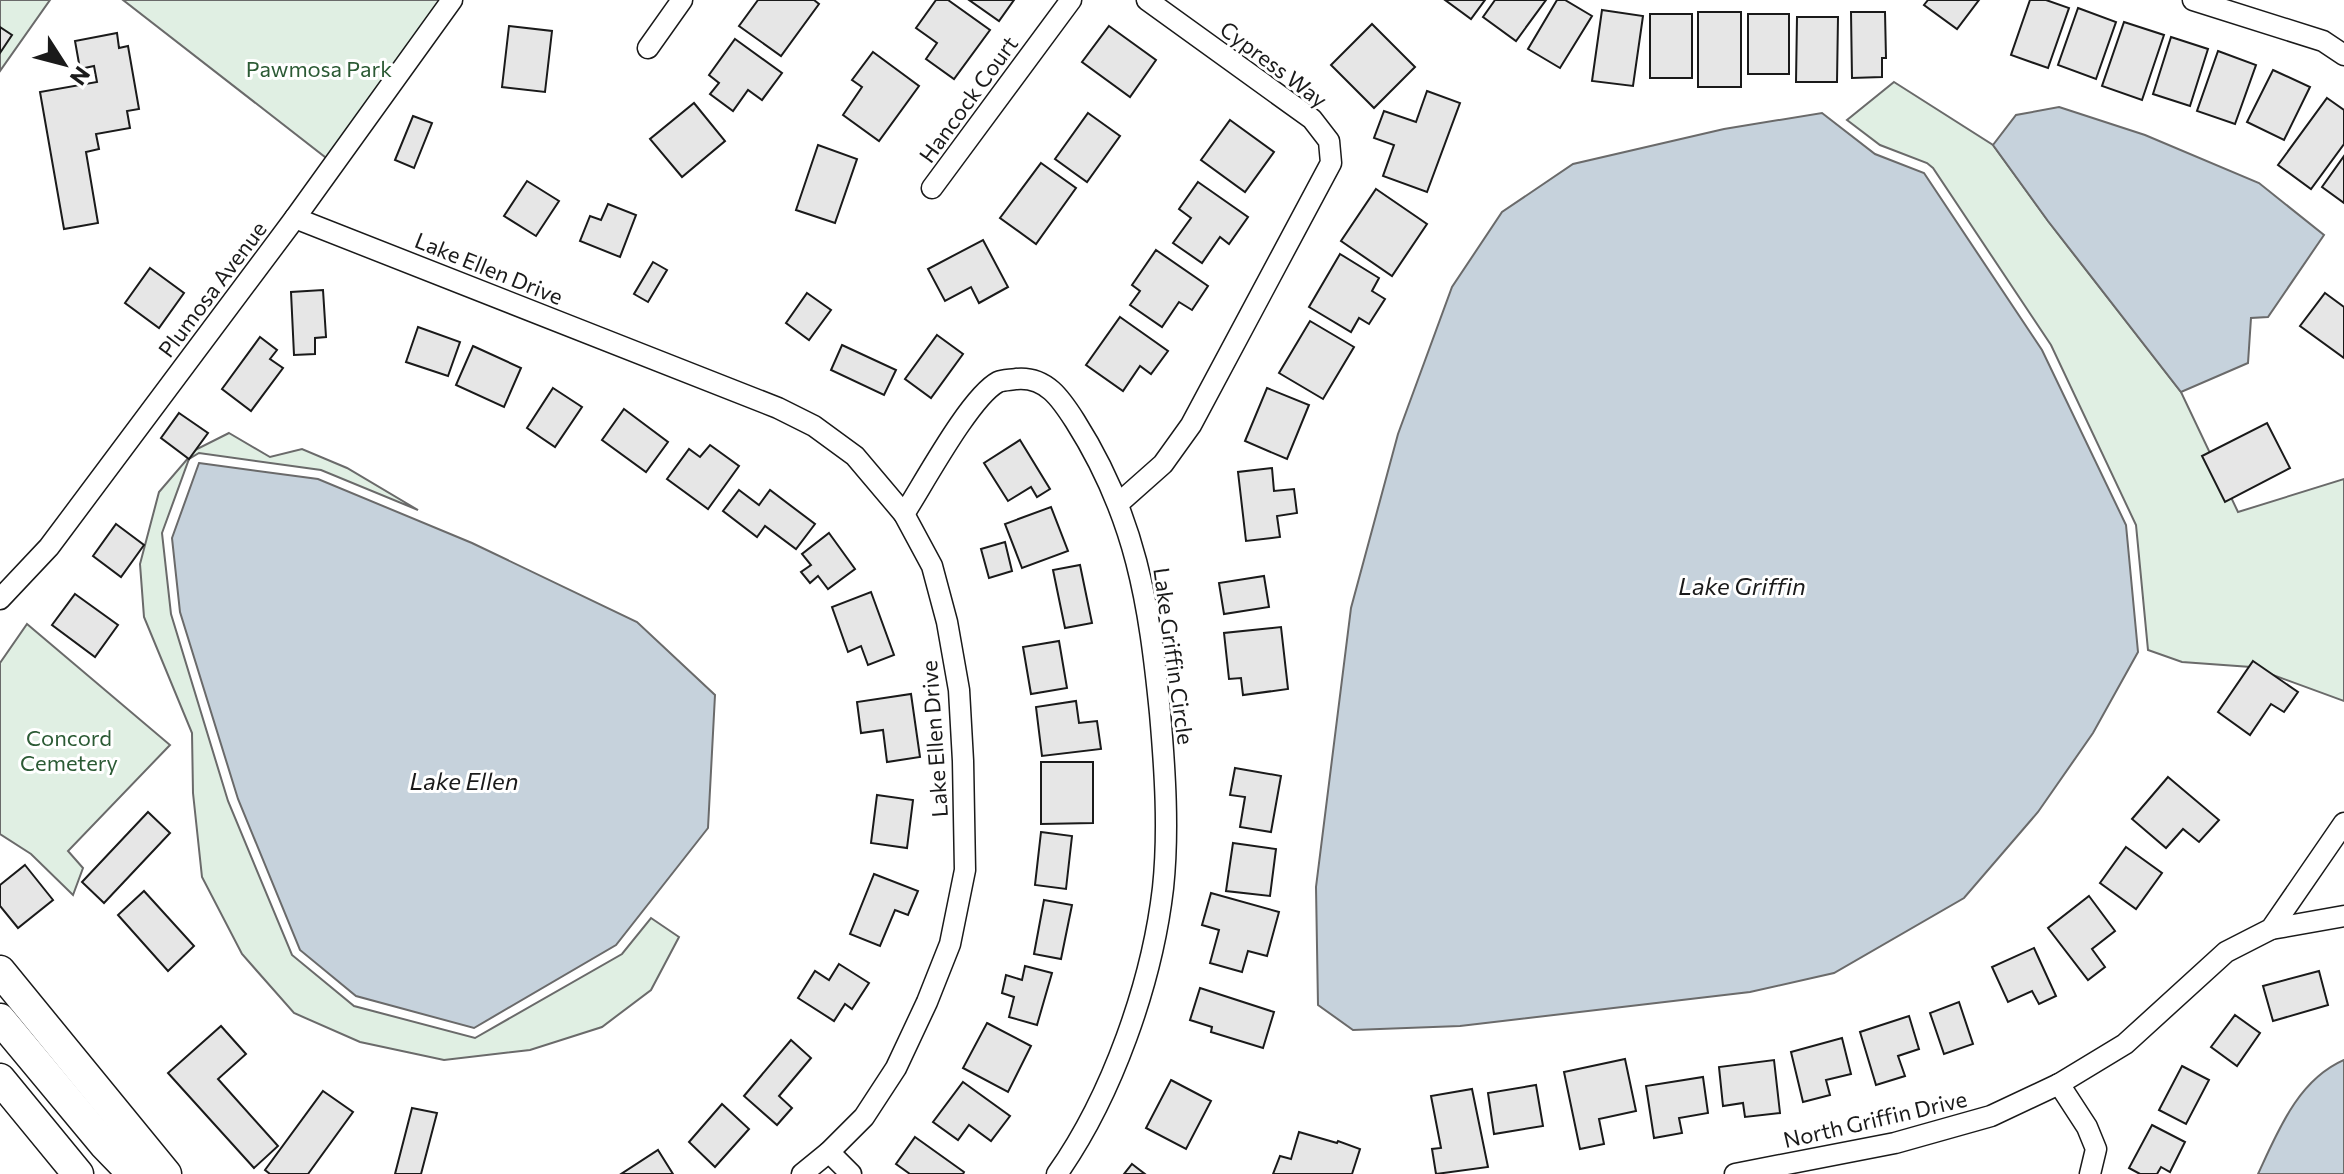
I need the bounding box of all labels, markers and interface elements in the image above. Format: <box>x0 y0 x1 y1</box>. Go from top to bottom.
street label: Cypress Way <box>1215 15 1333 113</box>
north arrow <box>24 24 104 104</box>
street label: Hancock Court <box>913 30 1023 168</box>
park label: Pawmosa Park <box>246 55 392 82</box>
text: N <box>65 61 96 91</box>
street label: Plumosa Avenue <box>152 216 272 362</box>
street label: Lake Ellen Drive <box>411 226 567 310</box>
street label: Lake Griffin Circle <box>1148 566 1200 746</box>
water label: Lake Griffin <box>1678 571 1806 600</box>
street label: Lake Ellen Drive <box>915 660 953 818</box>
park label: Concord Cemetery <box>20 724 118 776</box>
water label: Lake Ellen <box>410 766 518 795</box>
street label: North Griffin Drive <box>1781 1085 1969 1153</box>

